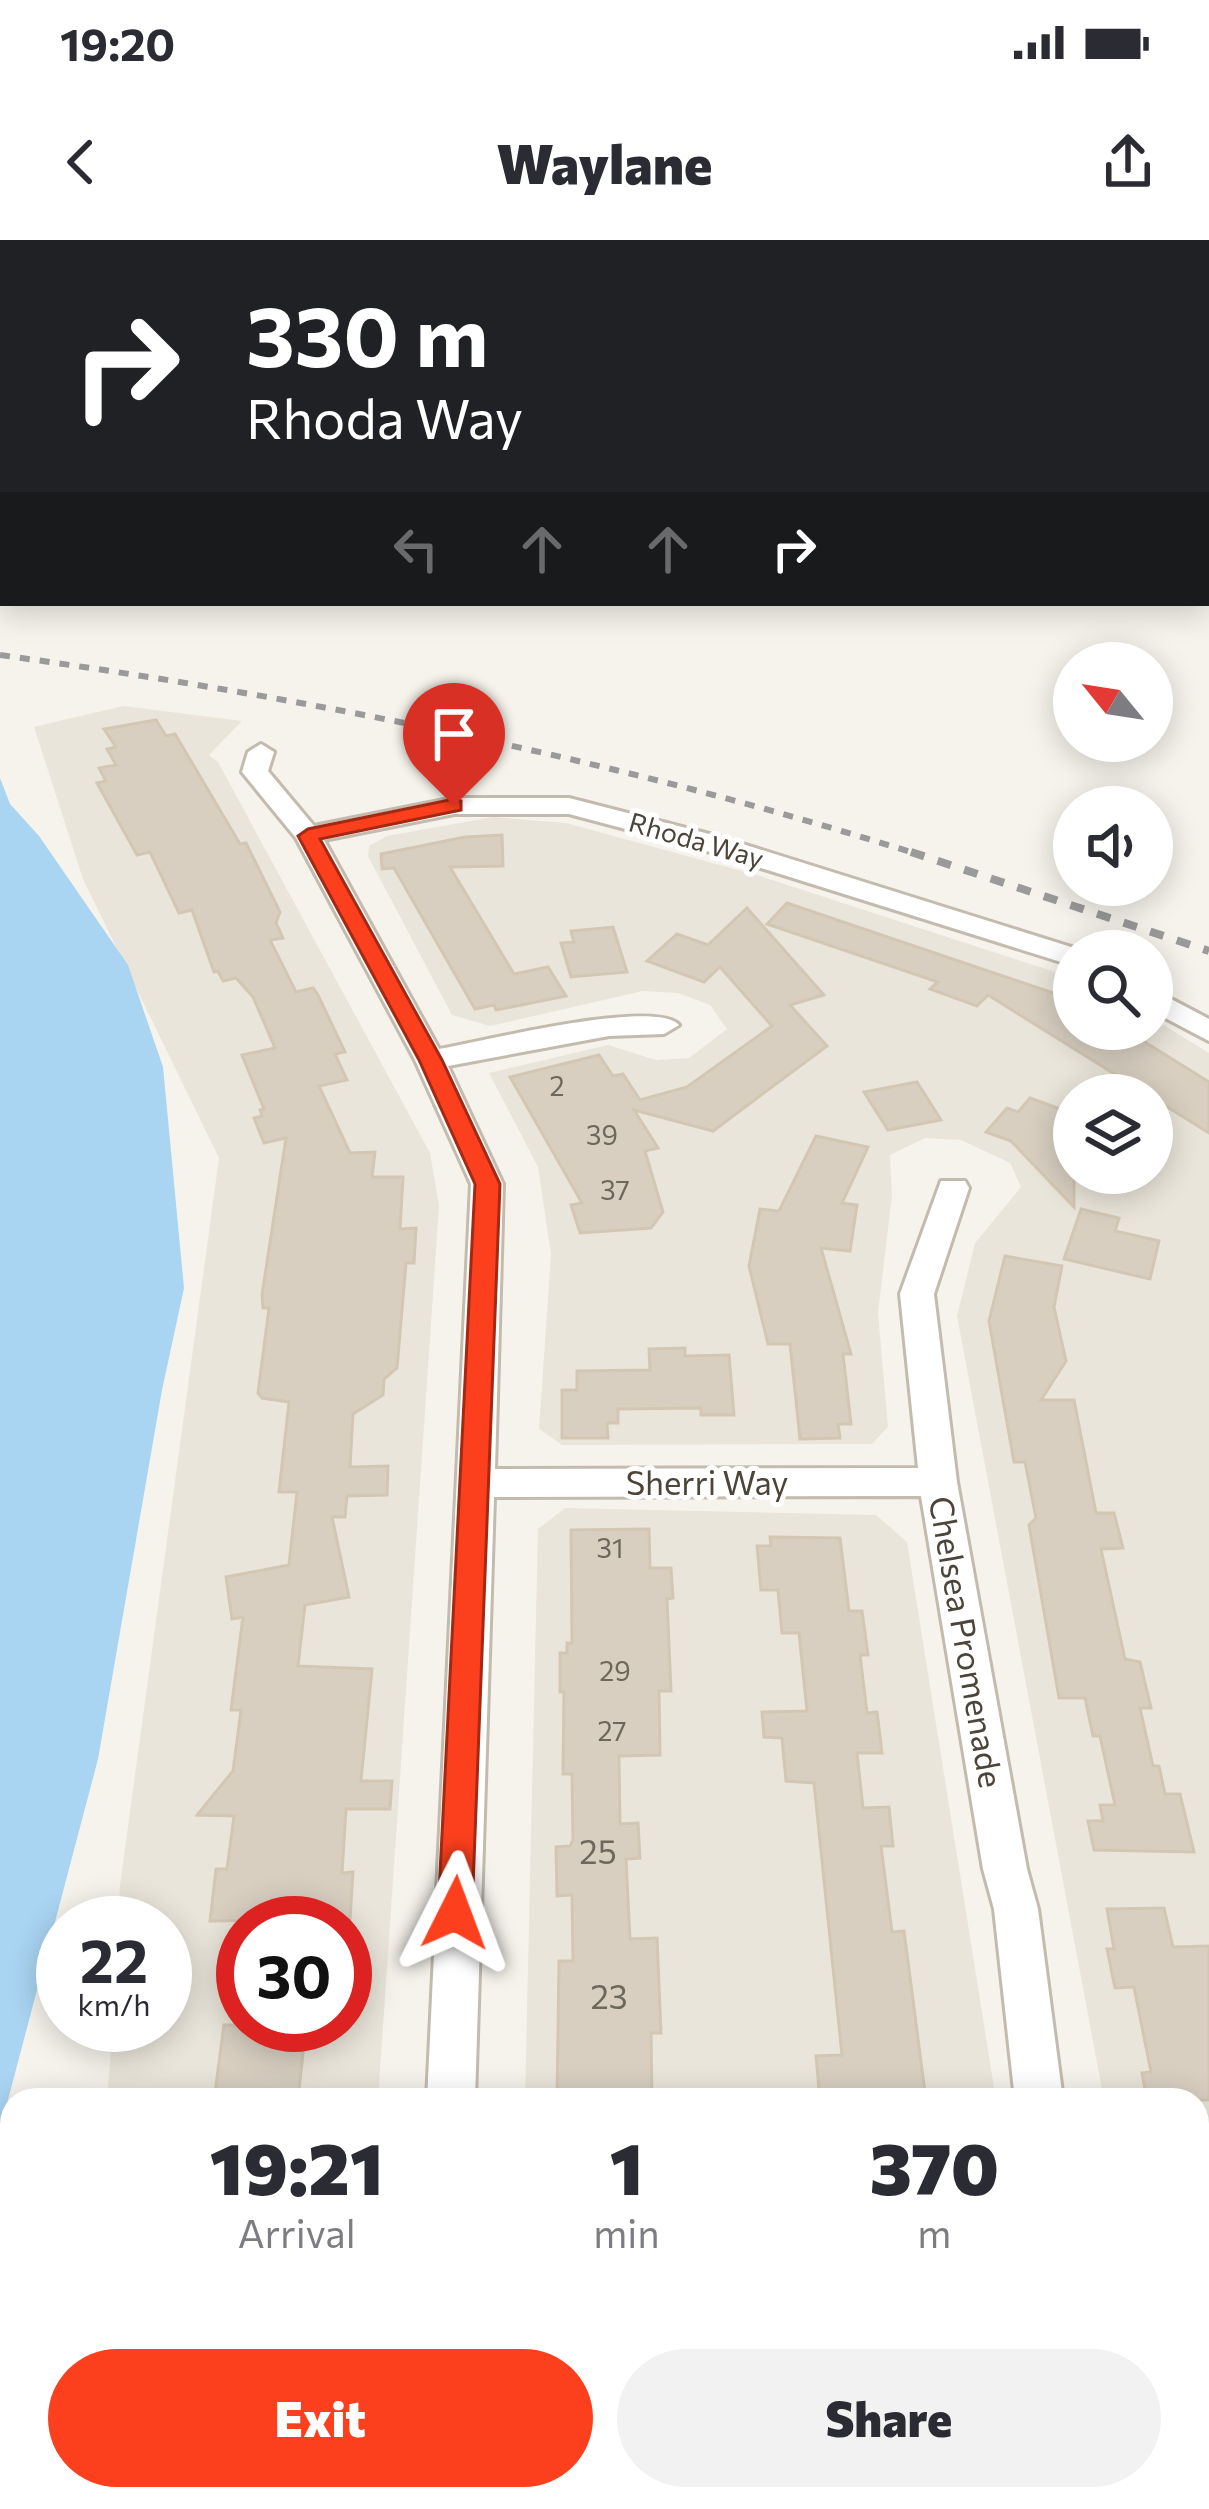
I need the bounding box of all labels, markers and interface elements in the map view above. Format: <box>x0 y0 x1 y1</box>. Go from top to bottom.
text: 19:20 <box>60 15 175 70</box>
icon: back <box>48 129 114 195</box>
text: Waylane <box>497 129 712 195</box>
icon: share <box>1095 129 1161 195</box>
text: 330 m <box>246 282 489 384</box>
icon: right <box>48 288 204 444</box>
text: Rhoda Way <box>246 384 523 450</box>
icon: left <box>383 516 449 582</box>
icon: ahead <box>509 516 575 582</box>
icon: ahead <box>635 516 701 582</box>
icon: right <box>761 516 827 582</box>
north arrow <box>1053 642 1173 762</box>
map controls <box>1053 642 1173 1194</box>
pin <box>403 683 505 806</box>
icon: arrive <box>421 701 487 767</box>
button: sound <box>1053 786 1173 906</box>
street label: Rhoda Way <box>625 805 768 875</box>
button: search <box>1053 930 1173 1050</box>
house number: 2 <box>550 1069 564 1102</box>
button: layers <box>1053 1074 1173 1194</box>
house number: 39 <box>586 1118 618 1151</box>
house number: 37 <box>600 1173 630 1206</box>
street label: Sherri Way <box>626 1461 788 1502</box>
street label: Chelsea Promenade <box>922 1493 1013 1791</box>
house number: 31 <box>597 1531 623 1564</box>
house number: 29 <box>599 1654 631 1687</box>
house number: 27 <box>597 1714 627 1747</box>
house number: 25 <box>579 1830 617 1871</box>
position arrow <box>392 1850 518 1976</box>
speed limit sign: 30 <box>216 1896 372 2052</box>
text: 22 <box>80 1922 148 1995</box>
house number: 23 <box>590 1975 628 2016</box>
text: km/h <box>78 1985 150 2022</box>
text: 19:21 <box>210 2122 384 2210</box>
text: 1 <box>610 2122 643 2210</box>
text: 370 <box>869 2122 999 2210</box>
text: Arrival <box>238 2208 356 2256</box>
text: min <box>593 2208 660 2256</box>
text: m <box>917 2208 951 2256</box>
button: Exit <box>48 2349 593 2487</box>
button: Share <box>617 2349 1161 2487</box>

